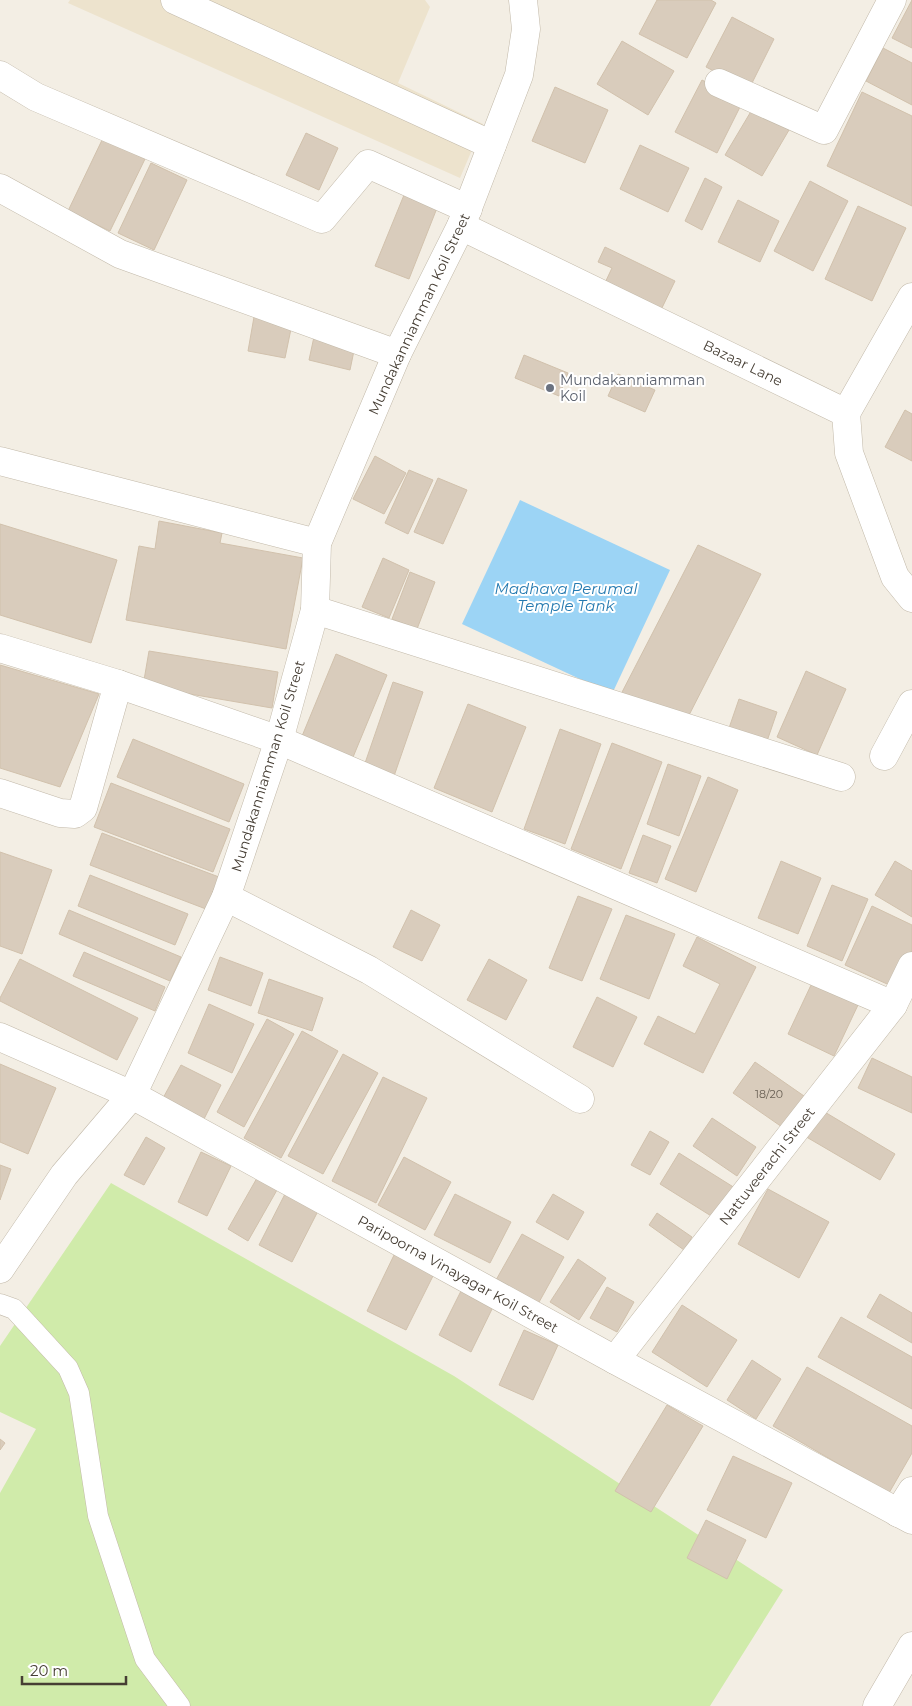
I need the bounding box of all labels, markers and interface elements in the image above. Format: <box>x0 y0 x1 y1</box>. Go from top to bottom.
street label: Mundakanniamman Koil Street <box>364 210 474 418</box>
street label: Bazaar Lane <box>700 336 786 390</box>
place label: Mundakanniamman Koil <box>560 371 705 405</box>
marker: Mundakanniamman Koil <box>544 382 556 394</box>
water label: Madhava Perumal Temple Tank <box>495 579 637 615</box>
street label: Mundakanniamman Koil Street <box>227 658 309 874</box>
house number: 18/20 <box>755 1087 783 1101</box>
street label: Nattuveerachi Street <box>715 1103 819 1229</box>
street label: Paripoorna Vinayagar Koil Street <box>354 1211 562 1337</box>
scale bar <box>22 1654 126 1686</box>
text: 20 m <box>30 1661 68 1680</box>

